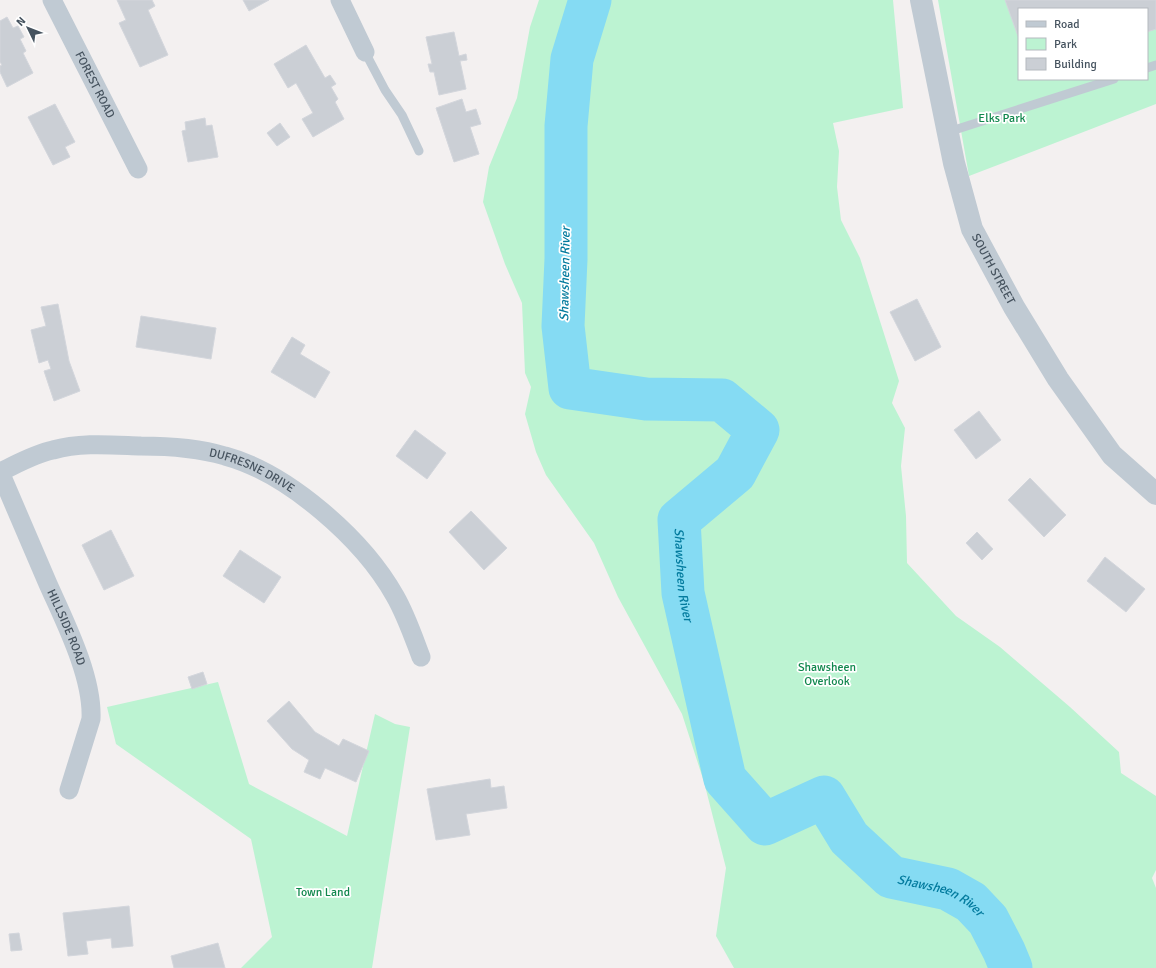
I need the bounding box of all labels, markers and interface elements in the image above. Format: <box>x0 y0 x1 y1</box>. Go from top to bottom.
north arrow <box>8 8 48 48</box>
legend <box>1018 8 1148 80</box>
text: N <box>14 14 28 29</box>
text: Road <box>1054 17 1080 32</box>
text: Park <box>1054 37 1077 52</box>
street label: FOREST ROAD <box>71 49 118 121</box>
text: Building <box>1054 57 1097 72</box>
park label: Elks Park <box>978 111 1026 126</box>
water label: Shawsheen River <box>556 225 574 321</box>
street label: SOUTH STREET <box>968 231 1018 307</box>
street label: DUFRESNE DRIVE <box>208 445 297 496</box>
water label: Shawsheen River <box>670 528 697 625</box>
street label: HILLSIDE ROAD <box>43 587 89 668</box>
park label: Shawsheen Overlook <box>798 660 856 689</box>
water label: Shawsheen River <box>896 872 989 922</box>
park label: Town Land <box>296 885 350 900</box>

